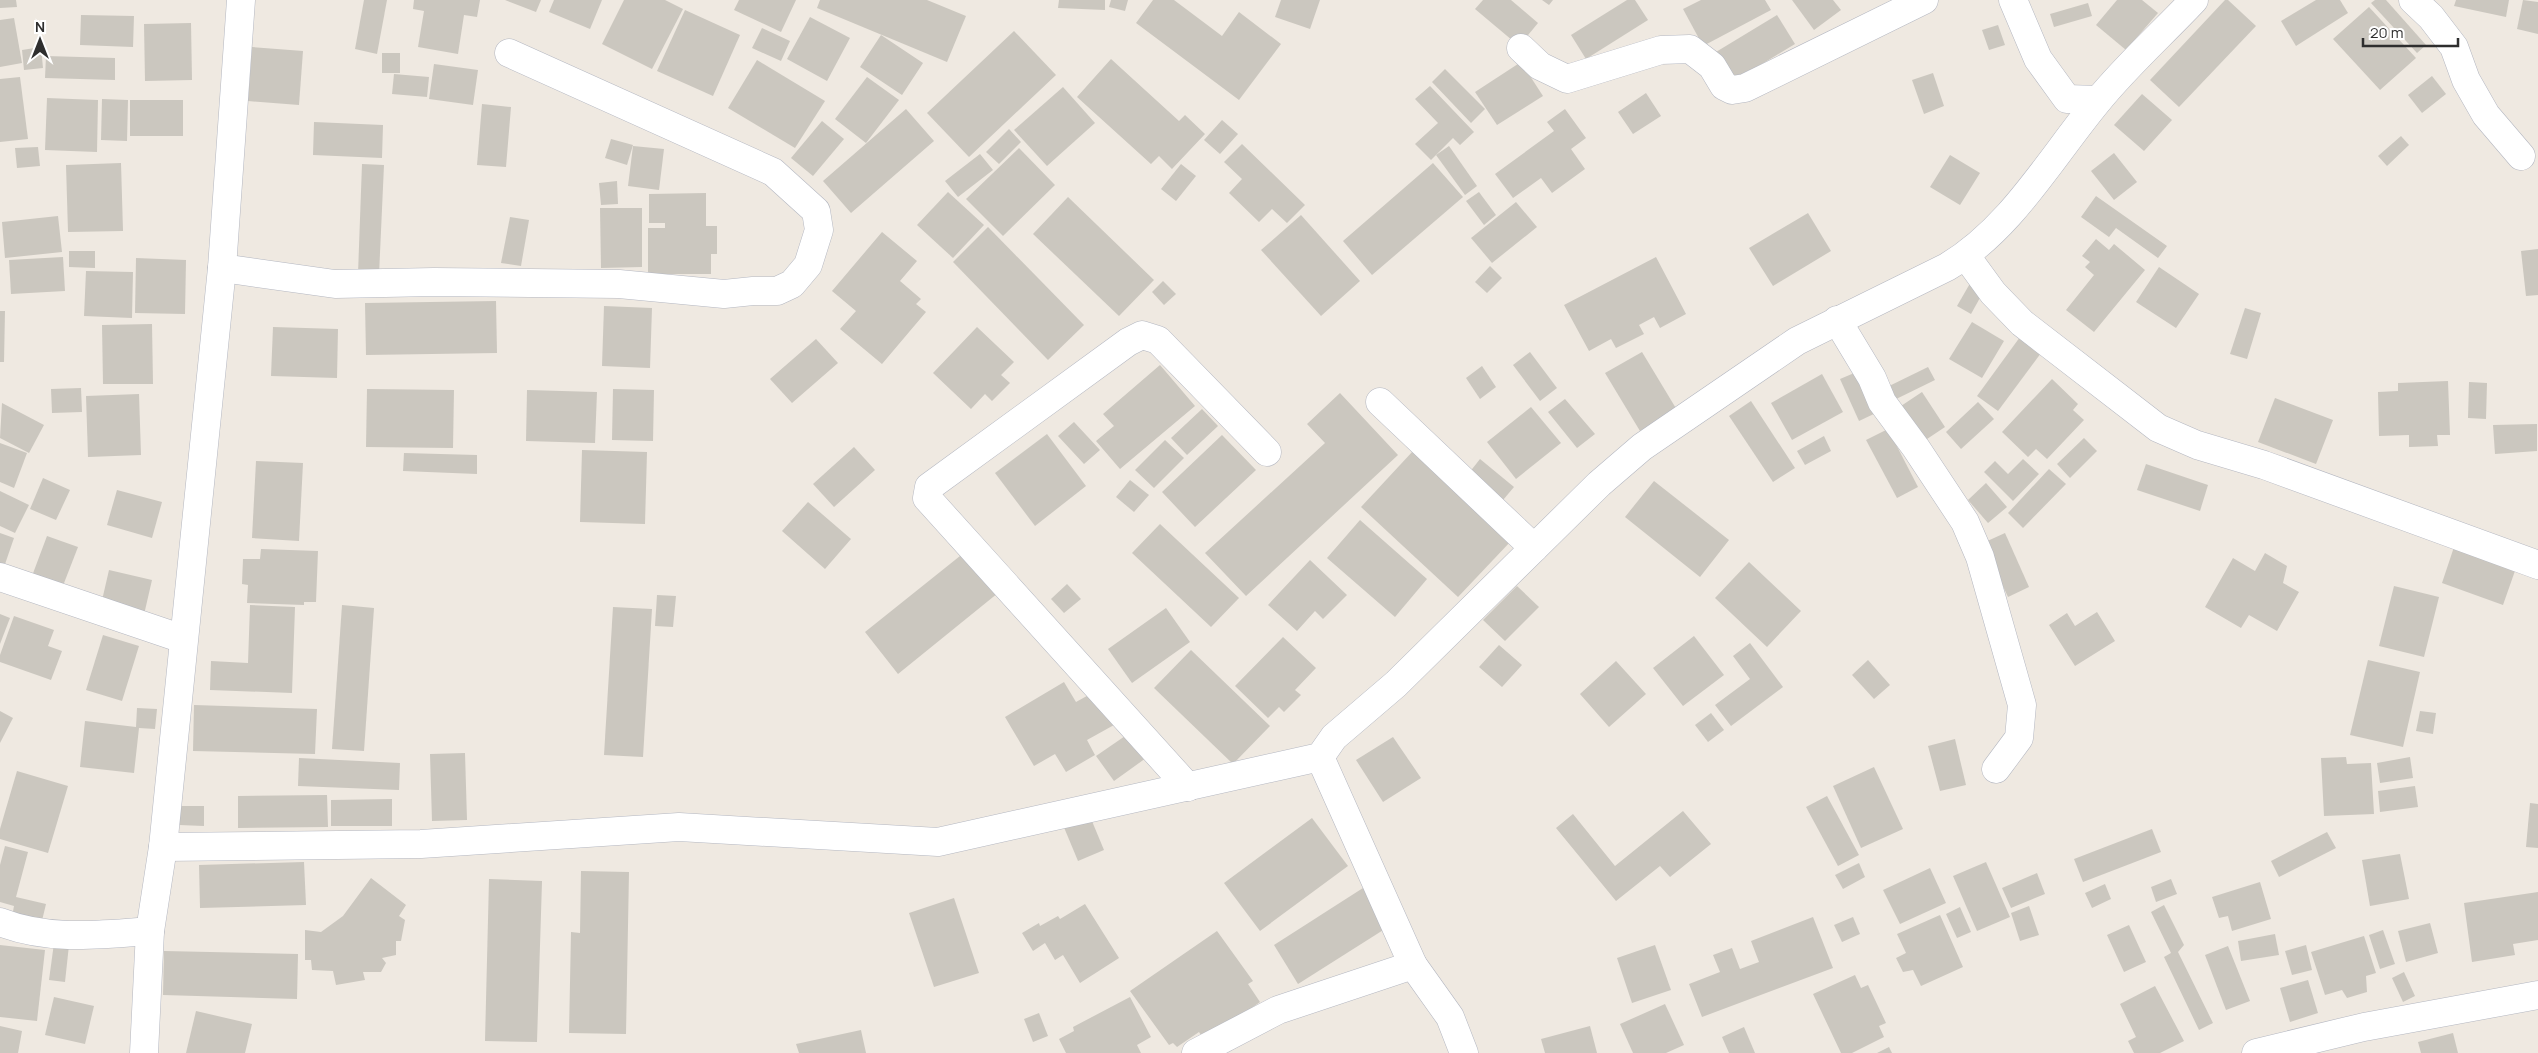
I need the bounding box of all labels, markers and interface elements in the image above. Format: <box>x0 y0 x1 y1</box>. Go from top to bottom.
north arrow <box>15 15 65 65</box>
scale bar <box>2363 15 2458 47</box>
text: N <box>35 17 45 36</box>
text: 20 m <box>2370 22 2403 43</box>

